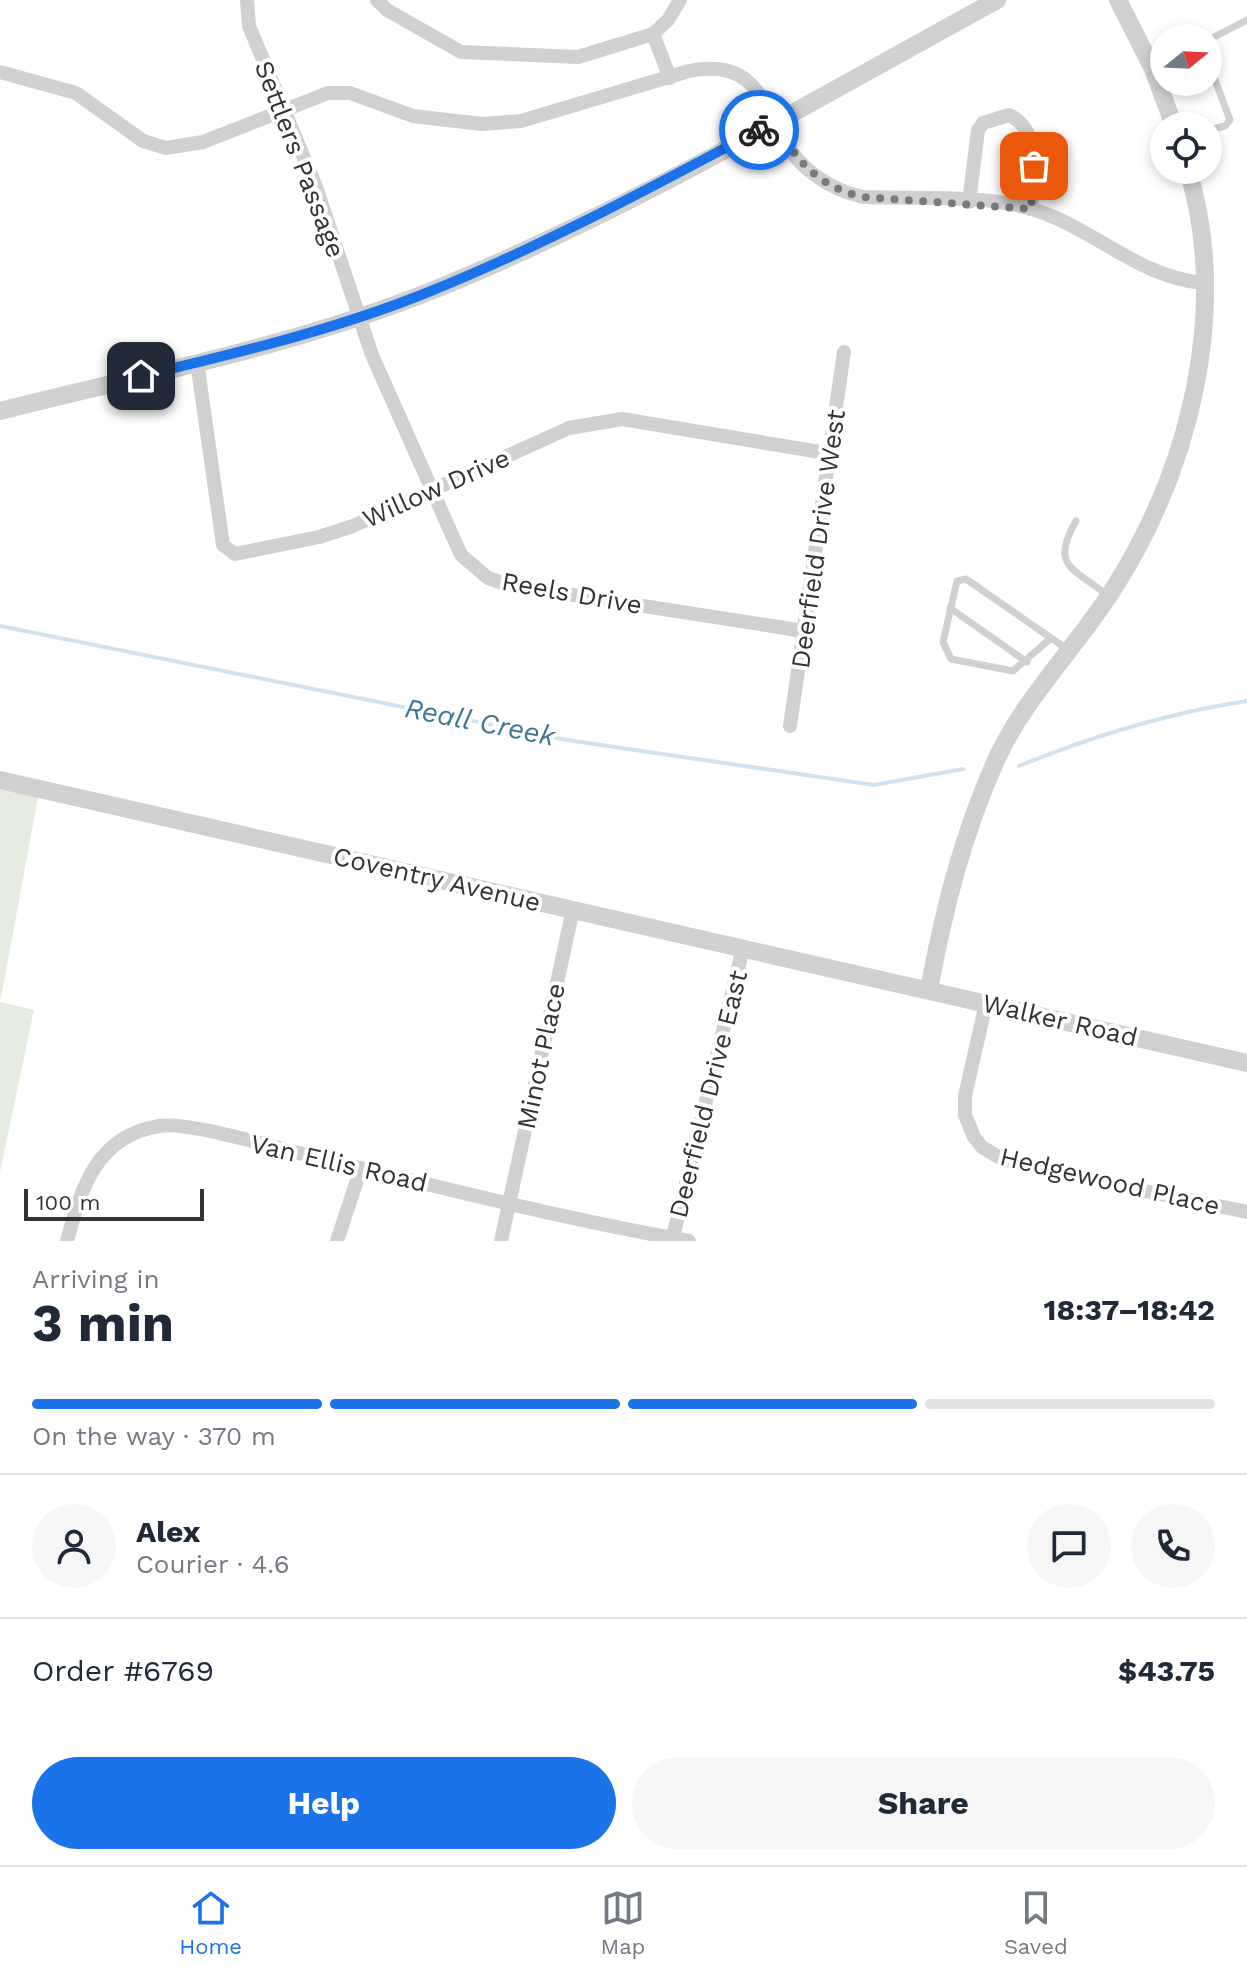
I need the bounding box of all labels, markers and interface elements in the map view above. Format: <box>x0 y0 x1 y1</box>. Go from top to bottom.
north arrow <box>1150 24 1222 96</box>
map controls <box>1150 24 1222 184</box>
street label: Settlers Passage <box>249 56 351 262</box>
courier <box>719 90 799 170</box>
icon: bike <box>737 108 781 152</box>
button: locate <box>1150 112 1222 184</box>
pin <box>1000 132 1068 200</box>
icon: bag <box>1012 144 1056 188</box>
pin <box>107 342 175 410</box>
icon: home <box>119 354 163 398</box>
street label: Deerfield Drive West <box>785 407 851 670</box>
street label: Willow Drive <box>358 442 514 534</box>
street label: Reels Drive <box>499 566 645 620</box>
water label: Reall Creek <box>402 691 559 753</box>
street label: Coventry Avenue <box>330 841 544 917</box>
street label: Deerfield Drive East <box>663 967 753 1221</box>
street label: Minot Place <box>511 980 571 1132</box>
street label: Walker Road <box>980 988 1140 1052</box>
street label: Van Ellis Road <box>248 1128 430 1198</box>
street label: Hedgewood Place <box>997 1141 1223 1221</box>
scale bar <box>24 1185 204 1221</box>
text: 100 m <box>36 1190 100 1215</box>
text: Arriving in <box>32 1264 160 1294</box>
text: 18:37–18:42 <box>1043 1292 1215 1327</box>
text: 3 min <box>32 1293 174 1354</box>
text: On the way · 370 m <box>32 1421 276 1451</box>
button: person <box>32 1504 116 1588</box>
button: chat <box>1027 1504 1111 1588</box>
button: phone <box>1131 1504 1215 1588</box>
text: Alex <box>136 1514 200 1549</box>
text: Courier · 4.6 <box>136 1549 290 1579</box>
text: Order #6769 <box>32 1653 214 1688</box>
text: $43.75 <box>1118 1653 1215 1688</box>
button: Help <box>32 1757 616 1849</box>
button: Share <box>632 1757 1215 1849</box>
tab: Home <box>179 1886 242 1959</box>
tab: Map <box>601 1886 645 1959</box>
tab: Saved <box>1004 1886 1068 1959</box>

